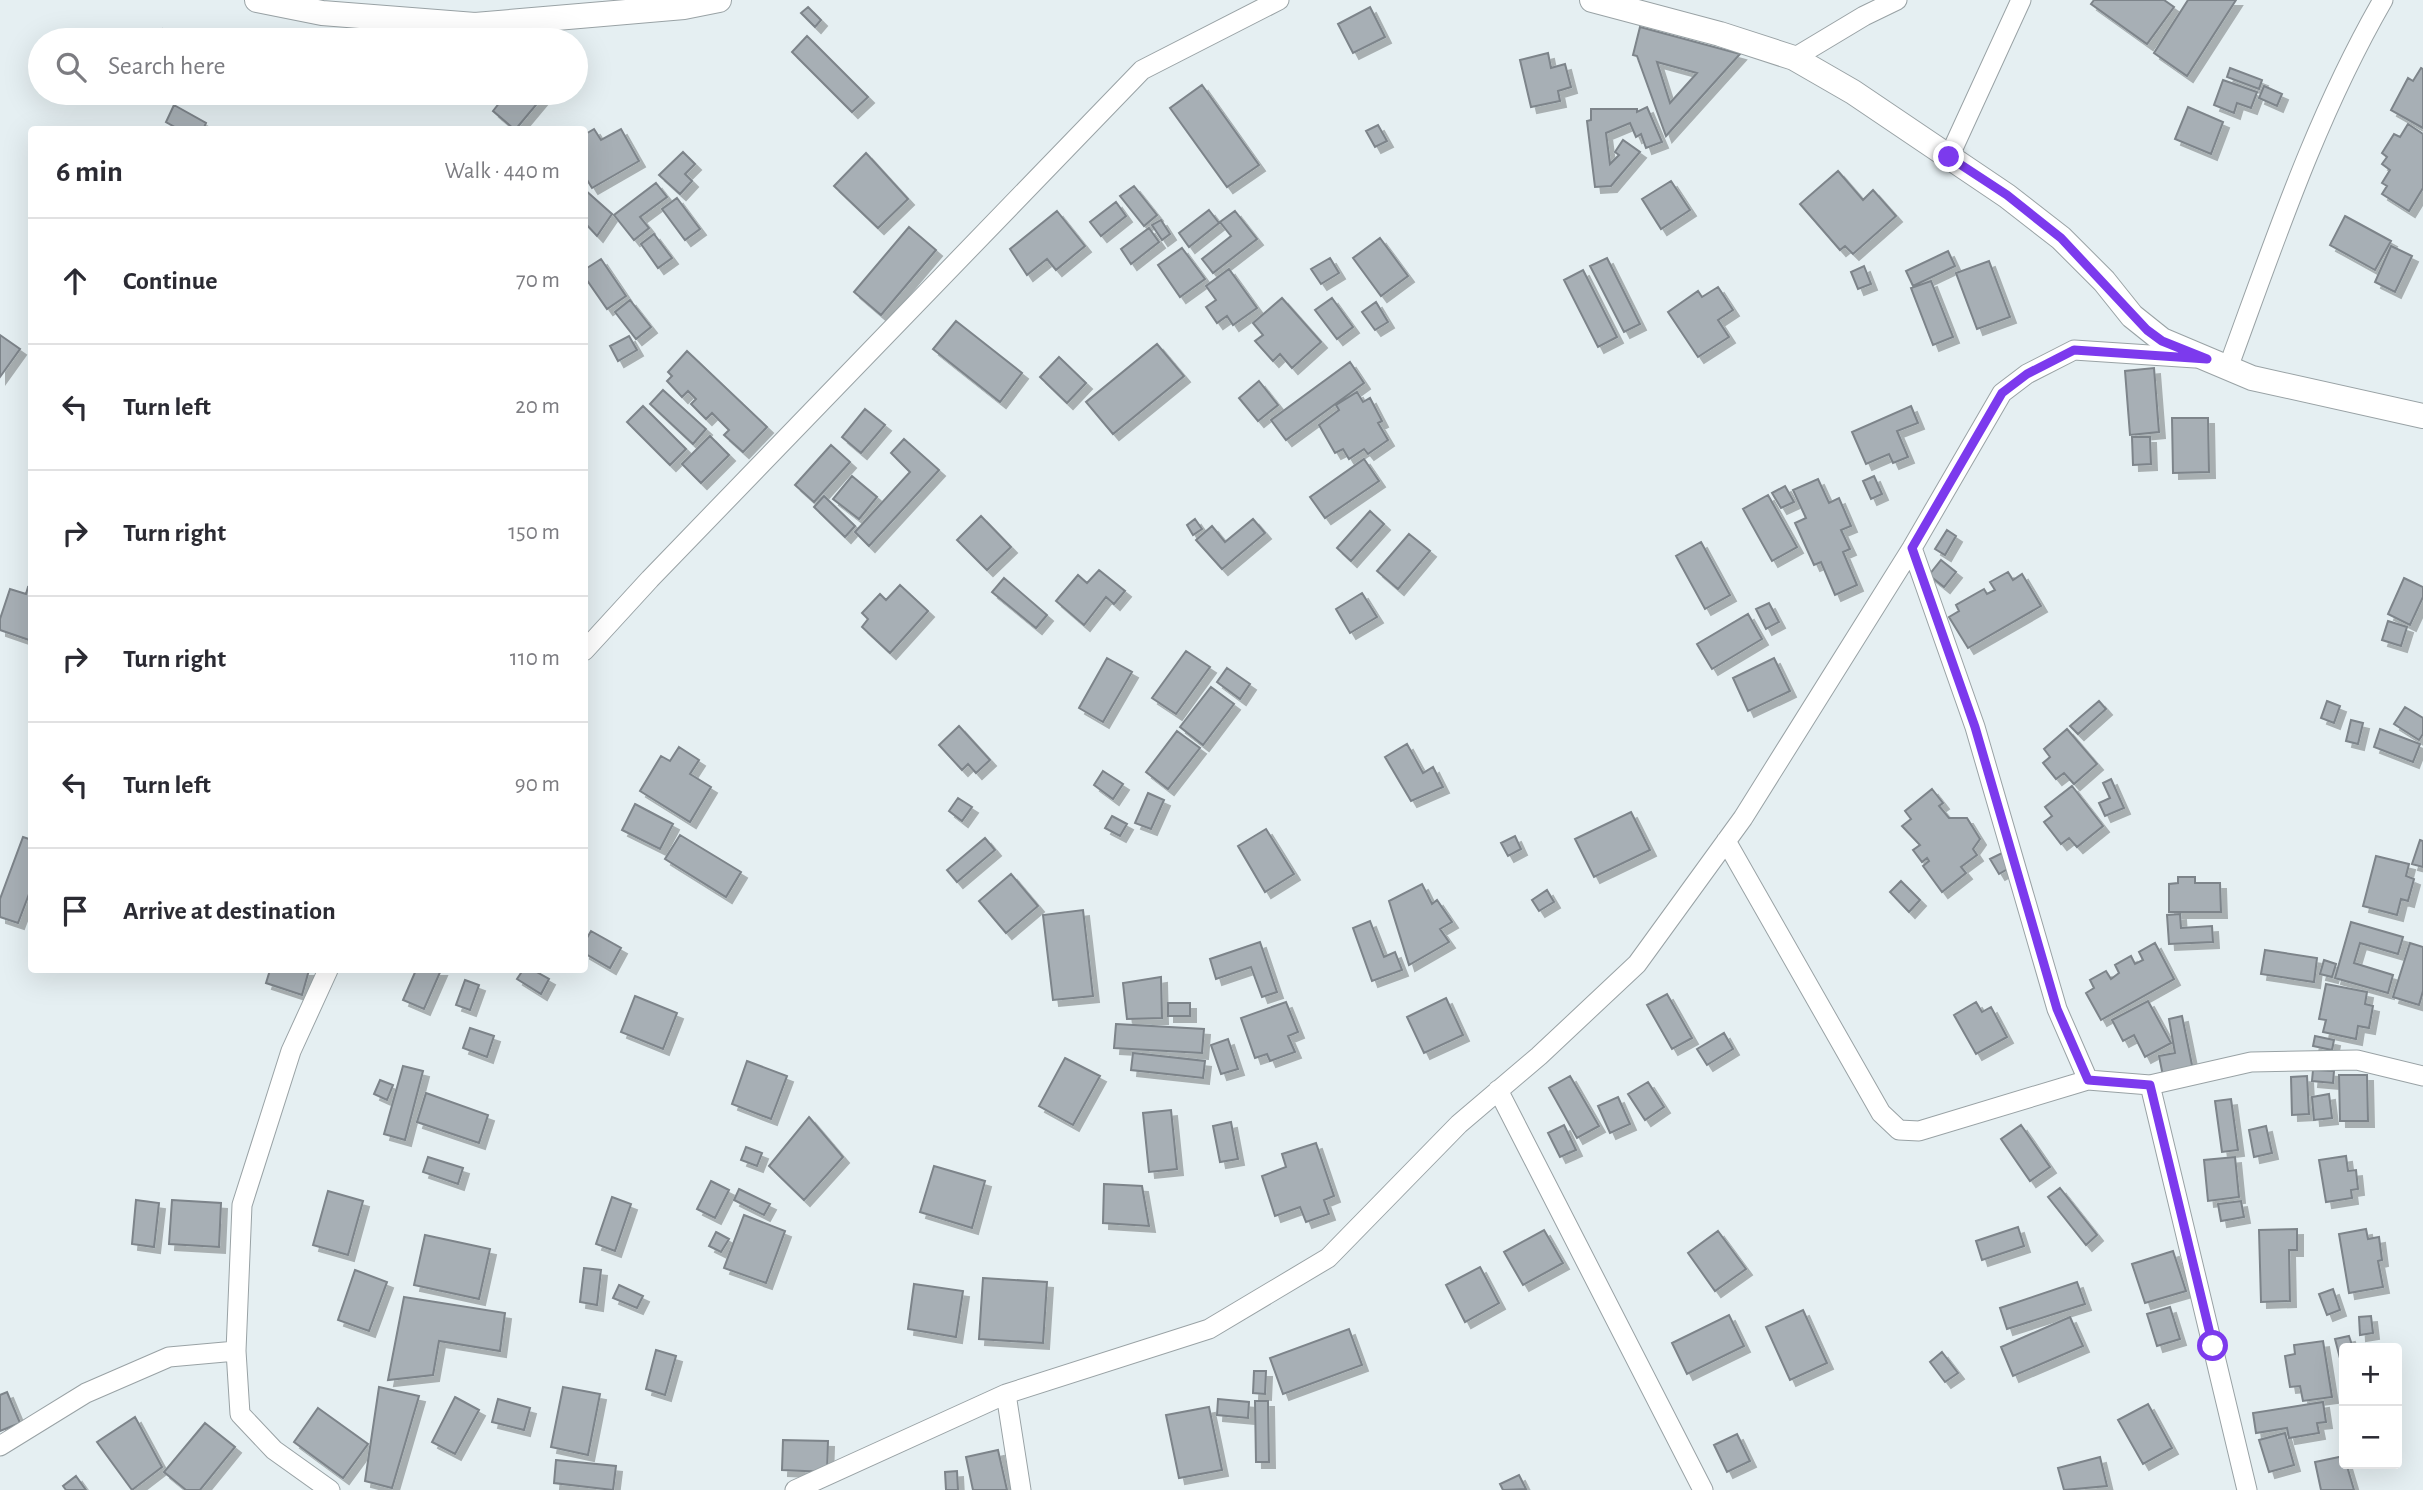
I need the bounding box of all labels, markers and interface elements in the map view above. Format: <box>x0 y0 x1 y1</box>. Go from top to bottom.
search box <box>28 28 588 105</box>
icon: search <box>52 48 90 86</box>
text: Search here <box>108 53 226 79</box>
route end <box>1933 141 1964 172</box>
text: 6 min <box>56 157 123 187</box>
text: Walk · 440 m <box>445 160 560 183</box>
icon: ahead <box>56 262 94 300</box>
text: Continue <box>123 268 218 294</box>
text: 70 m <box>516 269 560 292</box>
icon: left <box>56 388 94 426</box>
text: Turn left <box>123 394 211 420</box>
text: 20 m <box>515 395 560 418</box>
icon: right <box>56 514 94 552</box>
text: Turn right <box>123 520 226 546</box>
text: 150 m <box>508 521 560 544</box>
icon: right <box>56 640 94 678</box>
text: Turn right <box>123 646 226 672</box>
text: 110 m <box>510 647 560 670</box>
icon: left <box>56 766 94 804</box>
text: Turn left <box>123 772 211 798</box>
text: 90 m <box>515 773 560 796</box>
icon: arrive <box>56 892 94 930</box>
text: Arrive at destination <box>123 898 336 924</box>
route start <box>2197 1330 2228 1361</box>
map controls <box>2339 1343 2402 1469</box>
button: + <box>2339 1343 2402 1406</box>
button: − <box>2339 1406 2402 1469</box>

